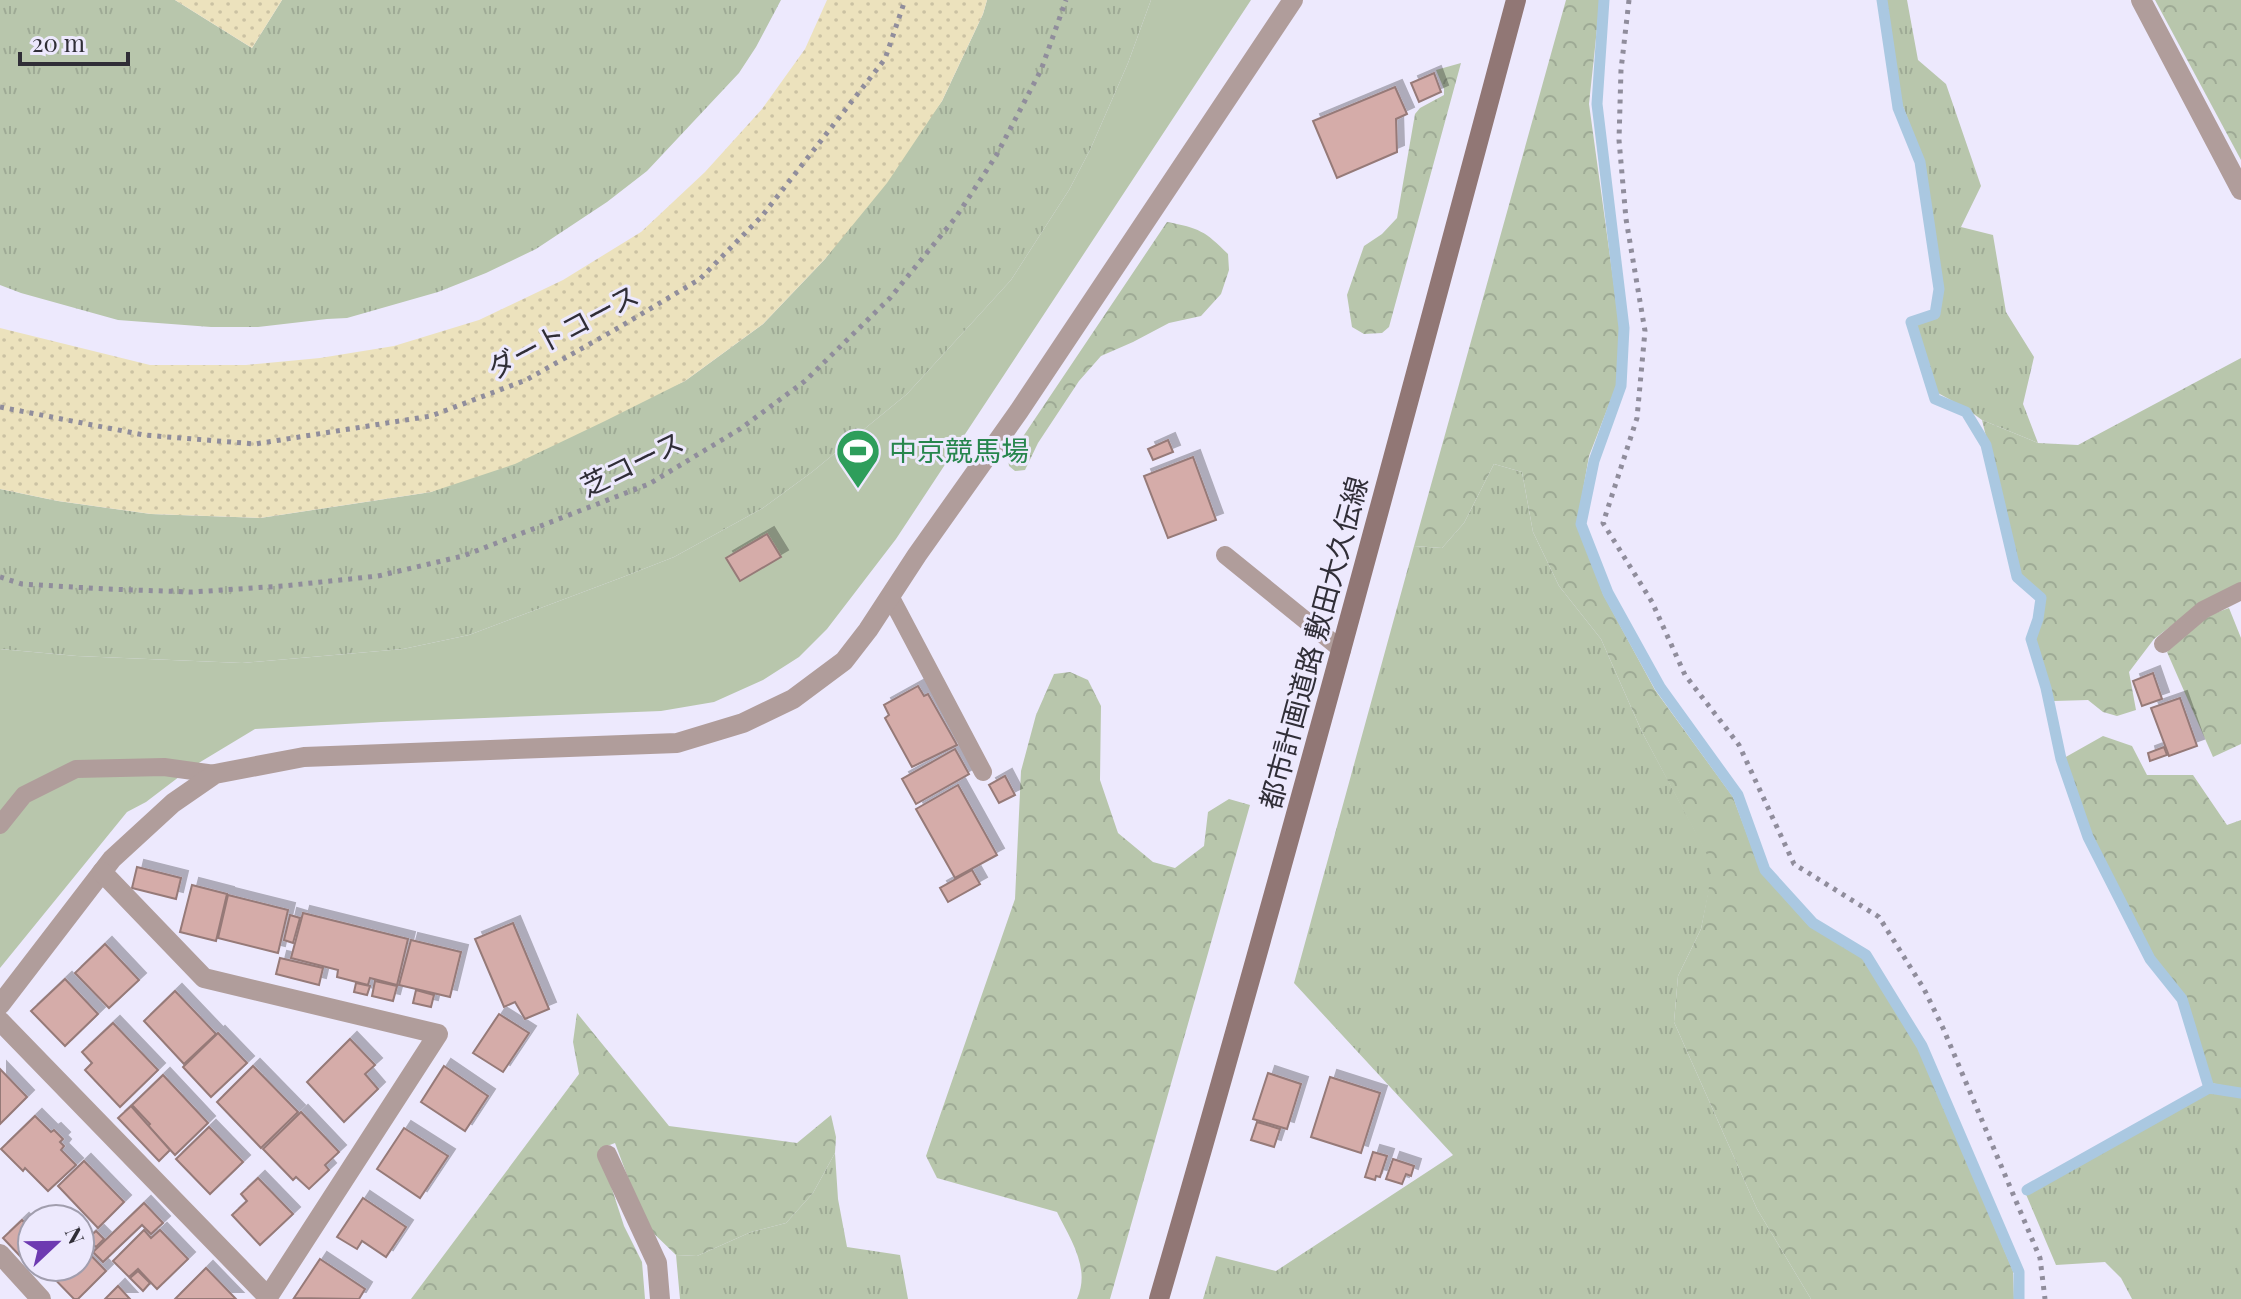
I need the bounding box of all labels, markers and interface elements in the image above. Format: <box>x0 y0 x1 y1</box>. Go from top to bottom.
scale bar <box>20 16 128 66</box>
text: 20 m <box>32 26 85 58</box>
street label: ダートコース <box>480 275 645 386</box>
street label: 芝コース <box>574 422 689 504</box>
sports icon: 中京競馬場 <box>834 427 882 490</box>
place label: 中京競馬場 <box>889 431 1029 468</box>
street label: 都市計画道路 敷田大久伝線 <box>1250 472 1375 813</box>
north arrow <box>16 1203 96 1283</box>
text: N <box>59 1222 92 1248</box>

